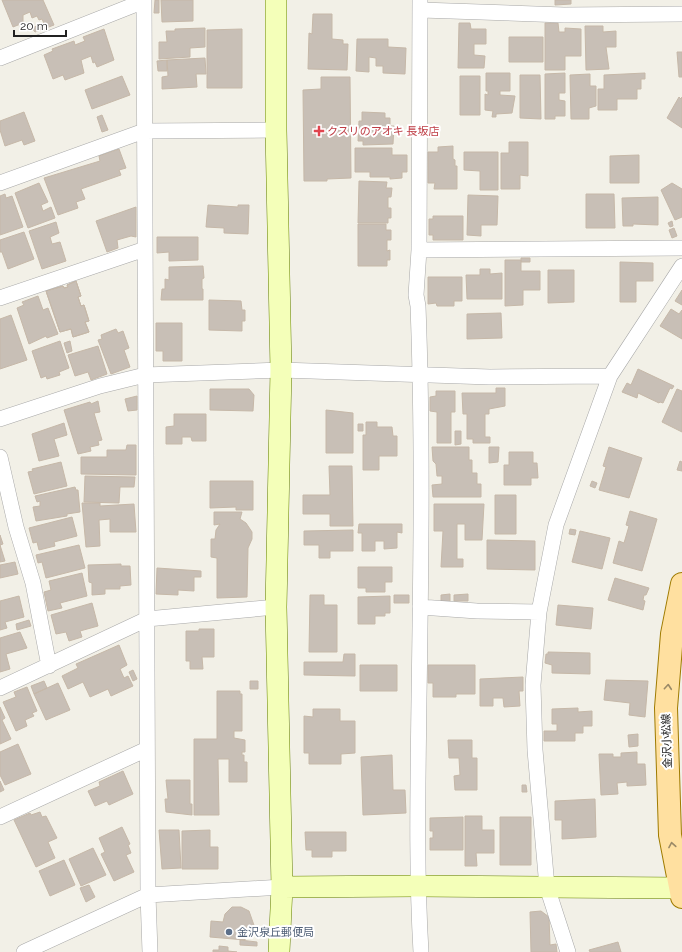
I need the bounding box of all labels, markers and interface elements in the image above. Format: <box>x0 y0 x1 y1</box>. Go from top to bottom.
scale bar <box>14 12 66 38</box>
text: 20 m <box>20 19 48 33</box>
place label: クスリのアオキ 長坂店 <box>327 125 439 138</box>
marker: クスリのアオキ 長坂店 <box>314 126 324 136</box>
one-way arrow <box>663 684 672 690</box>
street label: 金沢小松線 <box>660 713 674 769</box>
one-way arrow <box>668 842 677 848</box>
place label: 金沢泉丘郵便局 <box>237 926 314 939</box>
marker: 金沢泉丘郵便局 <box>224 927 234 937</box>

